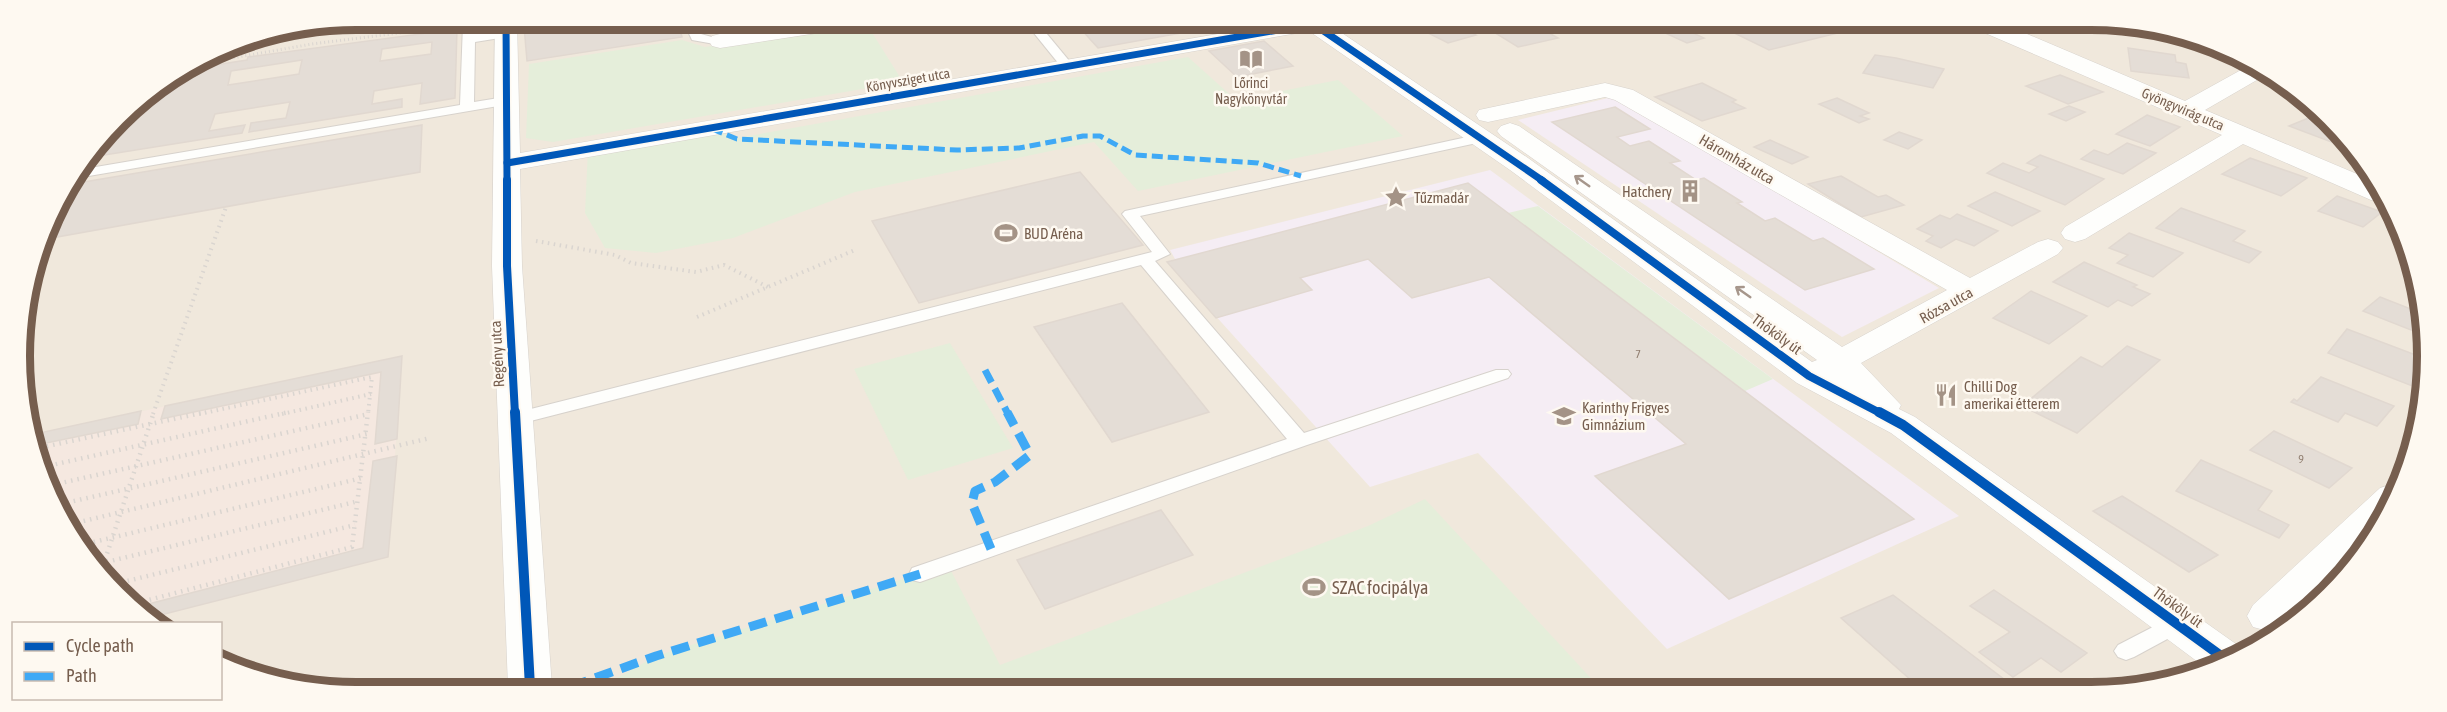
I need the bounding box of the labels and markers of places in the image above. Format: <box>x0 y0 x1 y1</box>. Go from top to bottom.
library icon: Lőrinci Nagykönyvtár <box>1238 46 1264 72</box>
place label: Lőrinci Nagykönyvtár <box>1215 75 1288 107</box>
building icon: Hatchery <box>1677 178 1703 204</box>
place label: Hatchery <box>1622 183 1672 200</box>
place icon: Tűzmadár <box>1383 184 1409 210</box>
place label: Tűzmadár <box>1414 189 1469 206</box>
sports icon: BUD Aréna <box>993 220 1019 246</box>
place label: BUD Aréna <box>1024 225 1083 242</box>
place label: Chilli Dog amerikai étterem <box>1964 378 2060 412</box>
restaurant icon: Chilli Dog amerikai étterem <box>1933 382 1959 408</box>
place label: Karinthy Frigyes Gimnázium <box>1582 399 1669 433</box>
school or university icon: Karinthy Frigyes Gimnázium <box>1551 403 1577 429</box>
sports icon: SZAC focipálya <box>1301 574 1327 600</box>
place label: SZAC focipálya <box>1332 577 1428 598</box>

